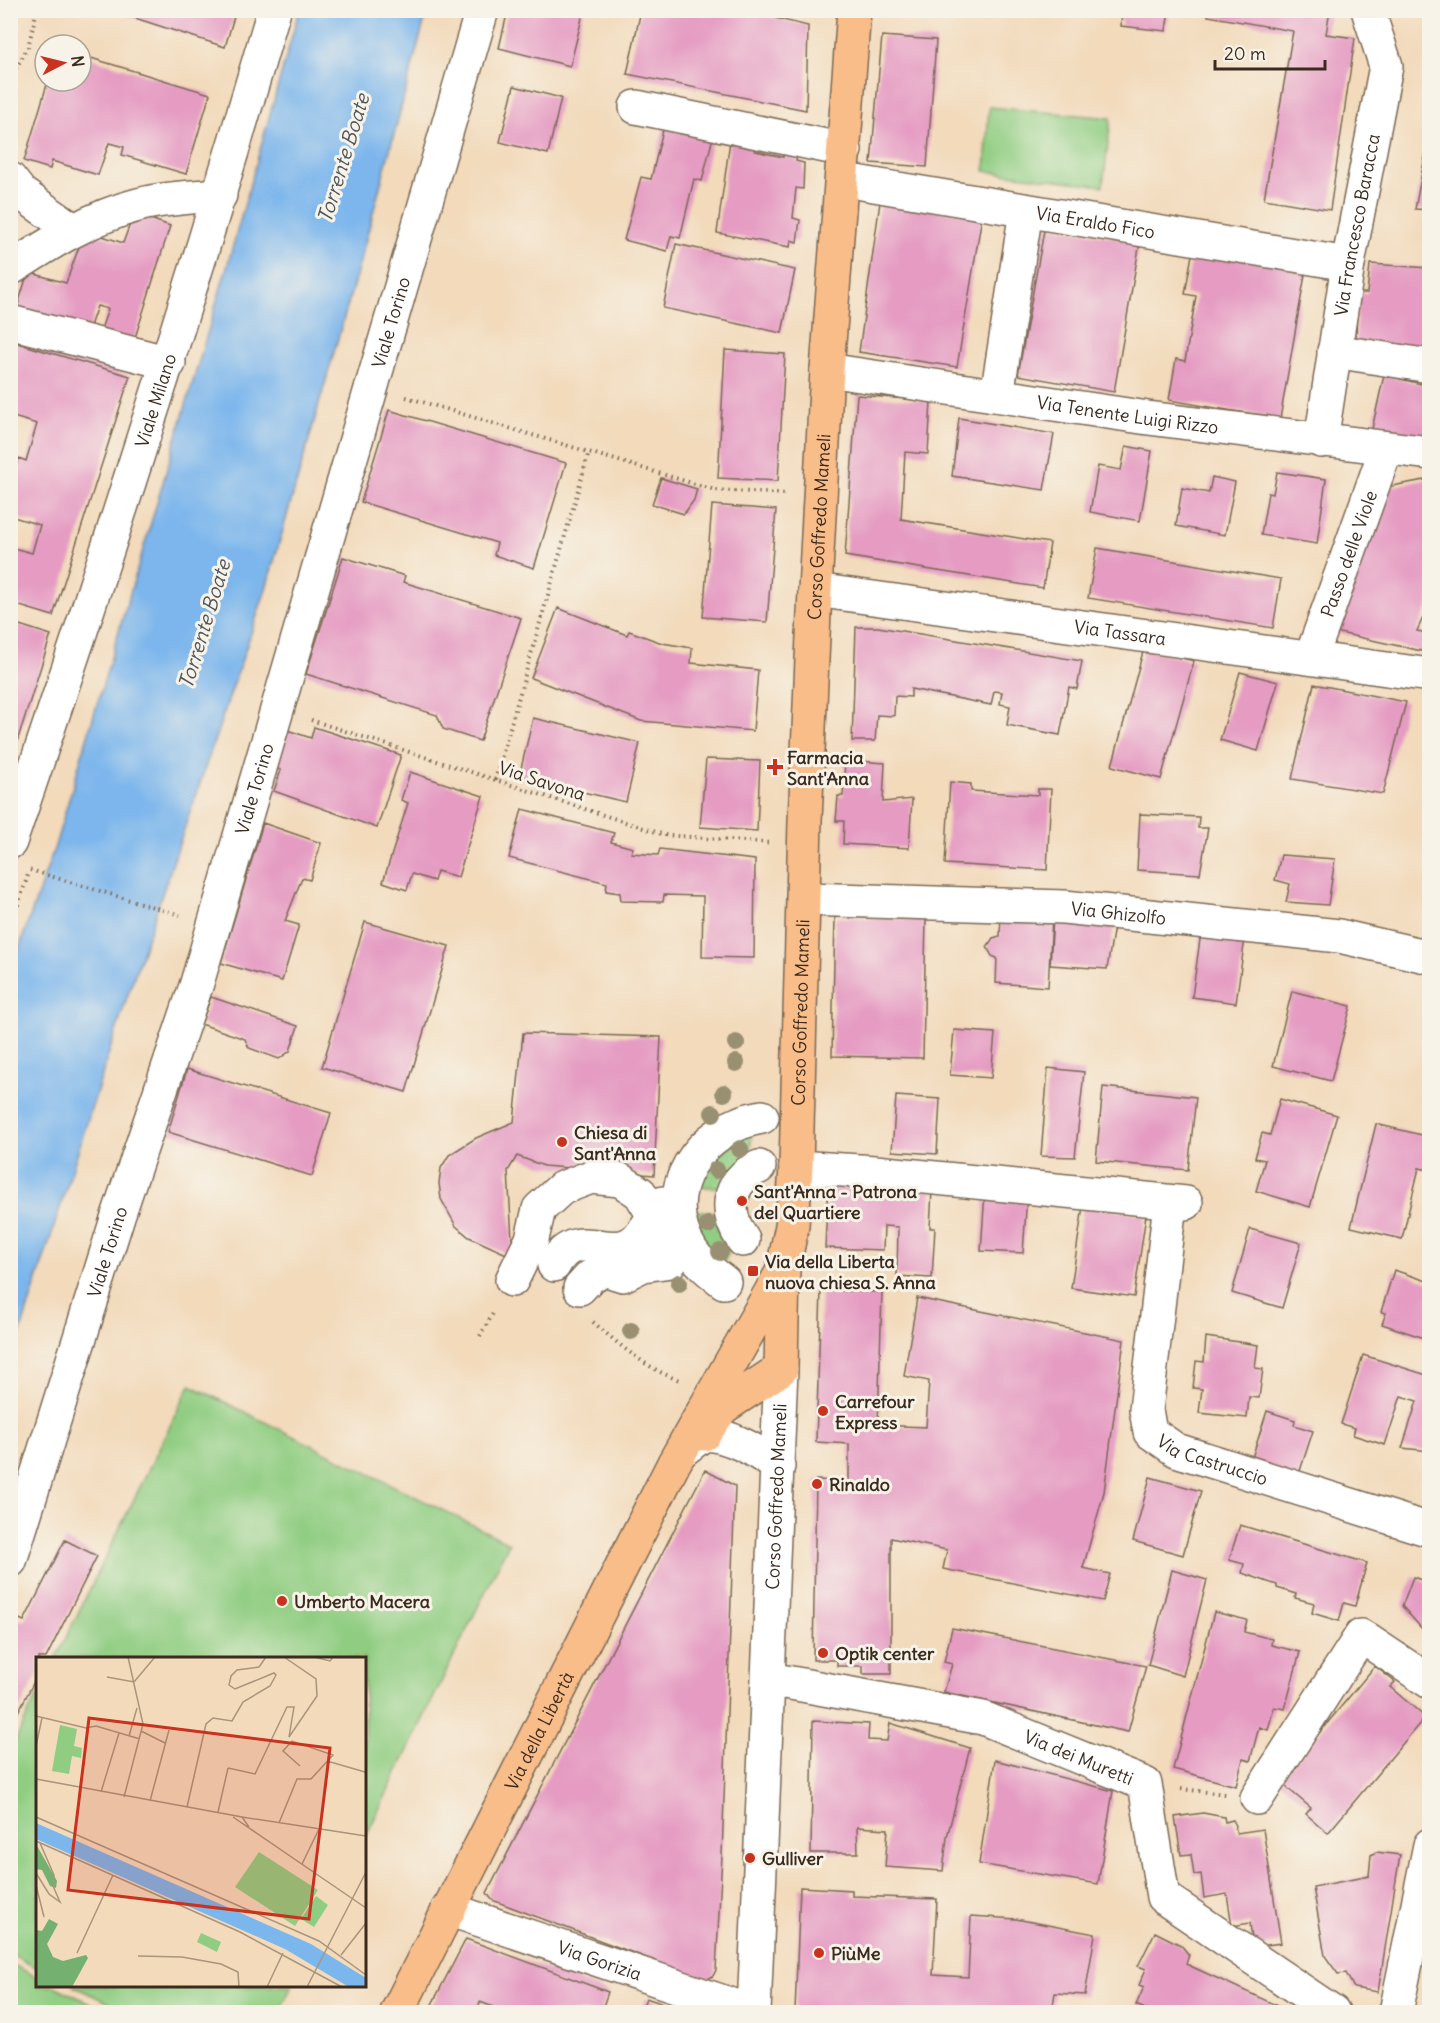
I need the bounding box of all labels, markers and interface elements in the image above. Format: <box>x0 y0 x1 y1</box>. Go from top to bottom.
north arrow <box>33 33 93 93</box>
scale bar <box>1215 33 1324 71</box>
text: 20 m <box>1224 42 1266 65</box>
text: N <box>67 54 88 68</box>
water label: Torrente Boate <box>312 89 375 225</box>
street label: Via Francesco Baracca <box>1329 132 1384 318</box>
street label: Via Eraldo Fico <box>1034 201 1157 243</box>
street label: Viale Torino <box>366 274 415 371</box>
street label: Viale Milano <box>130 351 181 450</box>
street label: Via Tenente Luigi Rizzo <box>1035 390 1220 438</box>
street label: Corso Goffredo Mameli <box>802 433 835 620</box>
street label: Passo delle Viole <box>1315 487 1382 620</box>
water label: Torrente Boate <box>173 555 236 691</box>
street label: Via Tassara <box>1073 614 1168 650</box>
street label: Viale Torino <box>230 740 278 837</box>
place label: Farmacia Sant'Anna <box>787 746 869 790</box>
street label: Via Savona <box>496 756 588 806</box>
marker: Farmacia Sant'Anna <box>768 760 782 774</box>
street label: Via Ghizolfo <box>1070 896 1167 929</box>
street label: Corso Goffredo Mameli <box>786 919 814 1106</box>
place label: Chiesa di Sant'Anna <box>574 1121 656 1165</box>
marker: Chiesa di Sant'Anna <box>555 1135 569 1149</box>
place label: Sant'Anna - Patrona del Quartiere <box>754 1180 917 1224</box>
marker: Sant'Anna - Patrona del Quartiere <box>735 1194 749 1208</box>
street label: Viale Torino <box>82 1203 132 1300</box>
place label: Via della Liberta nuova chiesa S. Anna <box>765 1250 936 1294</box>
marker: Via della Liberta nuova chiesa S. Anna <box>746 1264 760 1278</box>
place label: Carrefour Express <box>835 1390 915 1434</box>
street label: Corso Goffredo Mameli <box>760 1403 791 1590</box>
marker: Carrefour Express <box>816 1404 830 1418</box>
street label: Via Castruccio <box>1153 1429 1271 1490</box>
place label: Rinaldo <box>829 1473 890 1496</box>
marker: Rinaldo <box>810 1477 824 1491</box>
place label: Umberto Macera <box>294 1590 430 1613</box>
marker: Umberto Macera <box>275 1594 289 1608</box>
place label: Optik center <box>835 1642 935 1665</box>
marker: Optik center <box>816 1646 830 1660</box>
inset map <box>36 1657 366 1987</box>
street label: Via della Libertà <box>499 1668 578 1794</box>
street label: Via dei Muretti <box>1021 1724 1137 1790</box>
place label: Gulliver <box>762 1847 824 1870</box>
marker: Gulliver <box>743 1851 757 1865</box>
street label: Via Gorizia <box>555 1935 645 1985</box>
place label: PiùMe <box>831 1942 881 1965</box>
marker: PiùMe <box>812 1946 826 1960</box>

